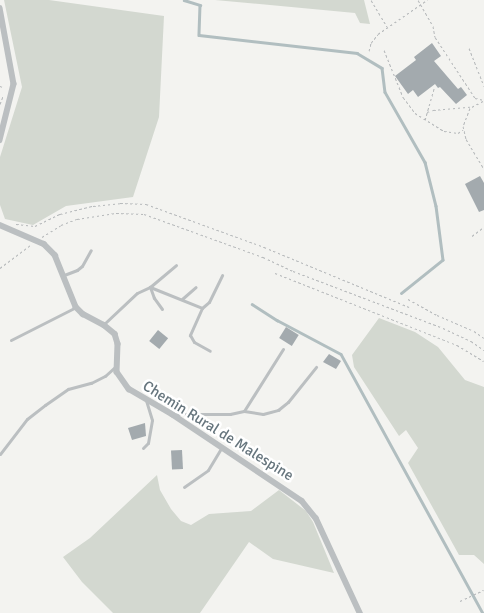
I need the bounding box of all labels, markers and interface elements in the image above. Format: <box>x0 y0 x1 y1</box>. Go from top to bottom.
street label: Chemin Rural de Malespine <box>139 377 297 485</box>

